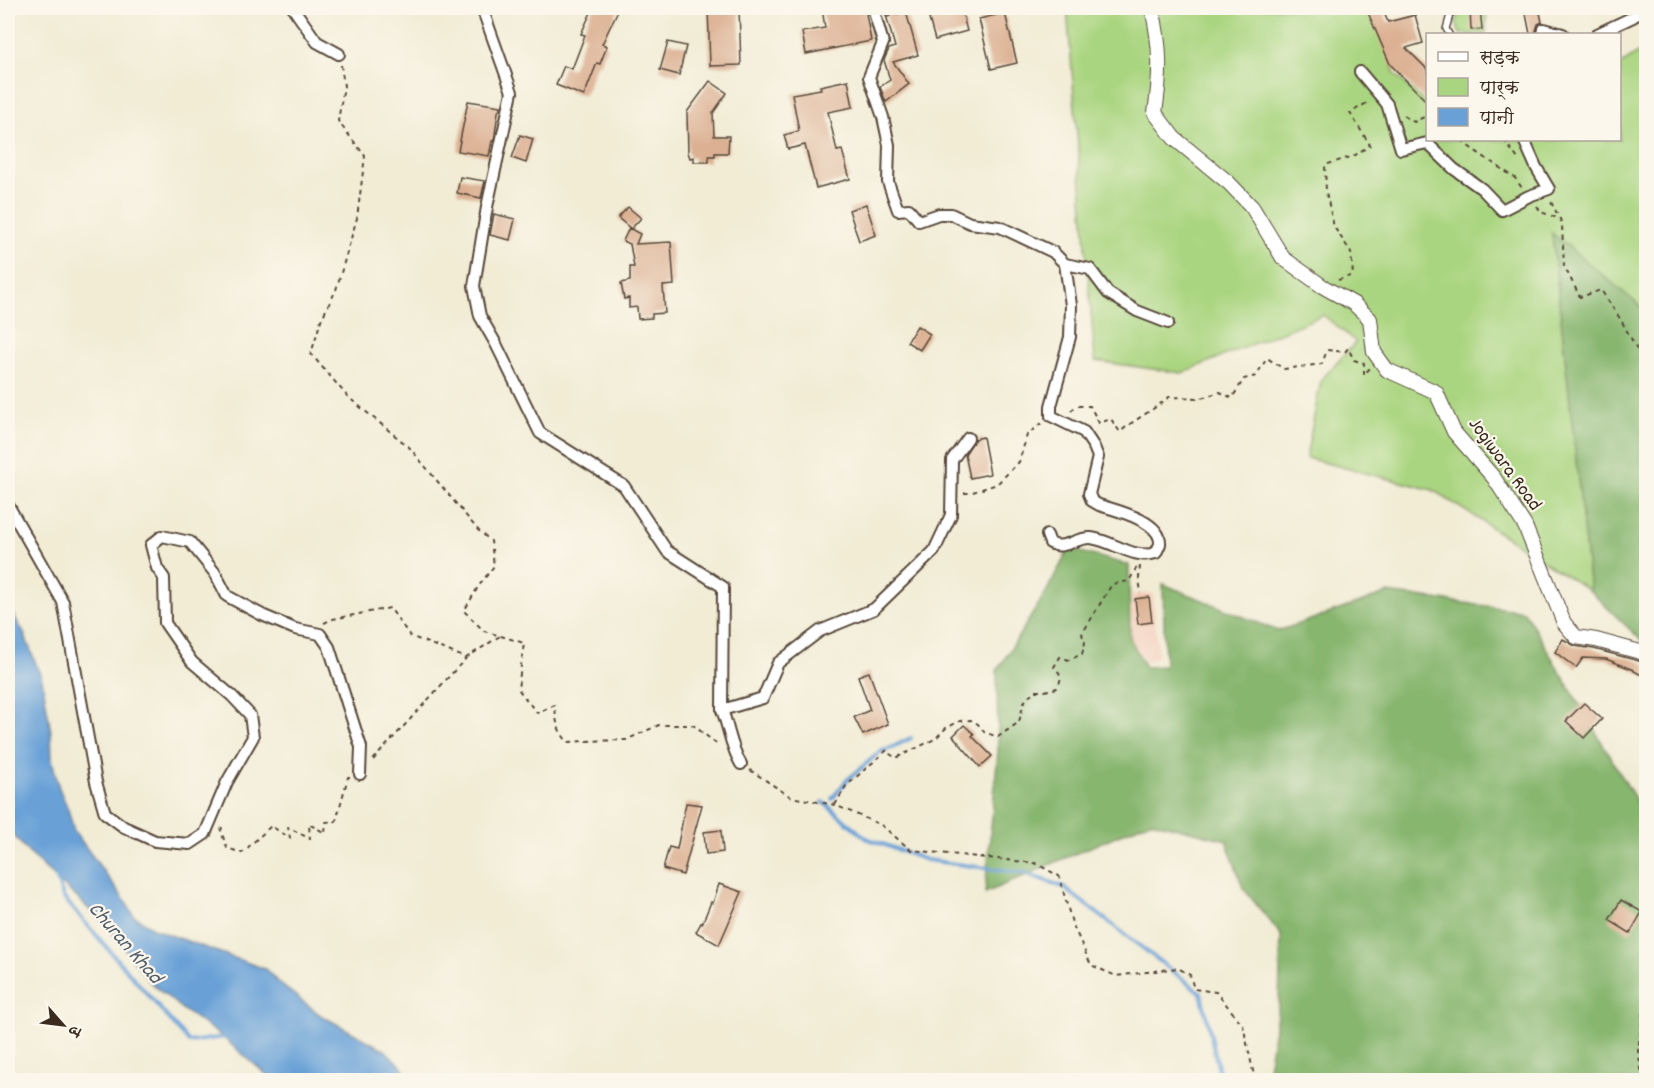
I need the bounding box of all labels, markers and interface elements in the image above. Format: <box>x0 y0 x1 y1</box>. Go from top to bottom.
legend <box>1426 33 1621 141</box>
text: सड़क <box>1479 47 1521 72</box>
text: पार्क <box>1479 77 1520 102</box>
text: पानी <box>1479 107 1514 132</box>
street label: Jogiwara Road <box>1460 412 1548 518</box>
water label: Churan Khad <box>80 896 170 994</box>
north arrow <box>33 995 93 1055</box>
text: उ <box>61 1021 87 1041</box>

